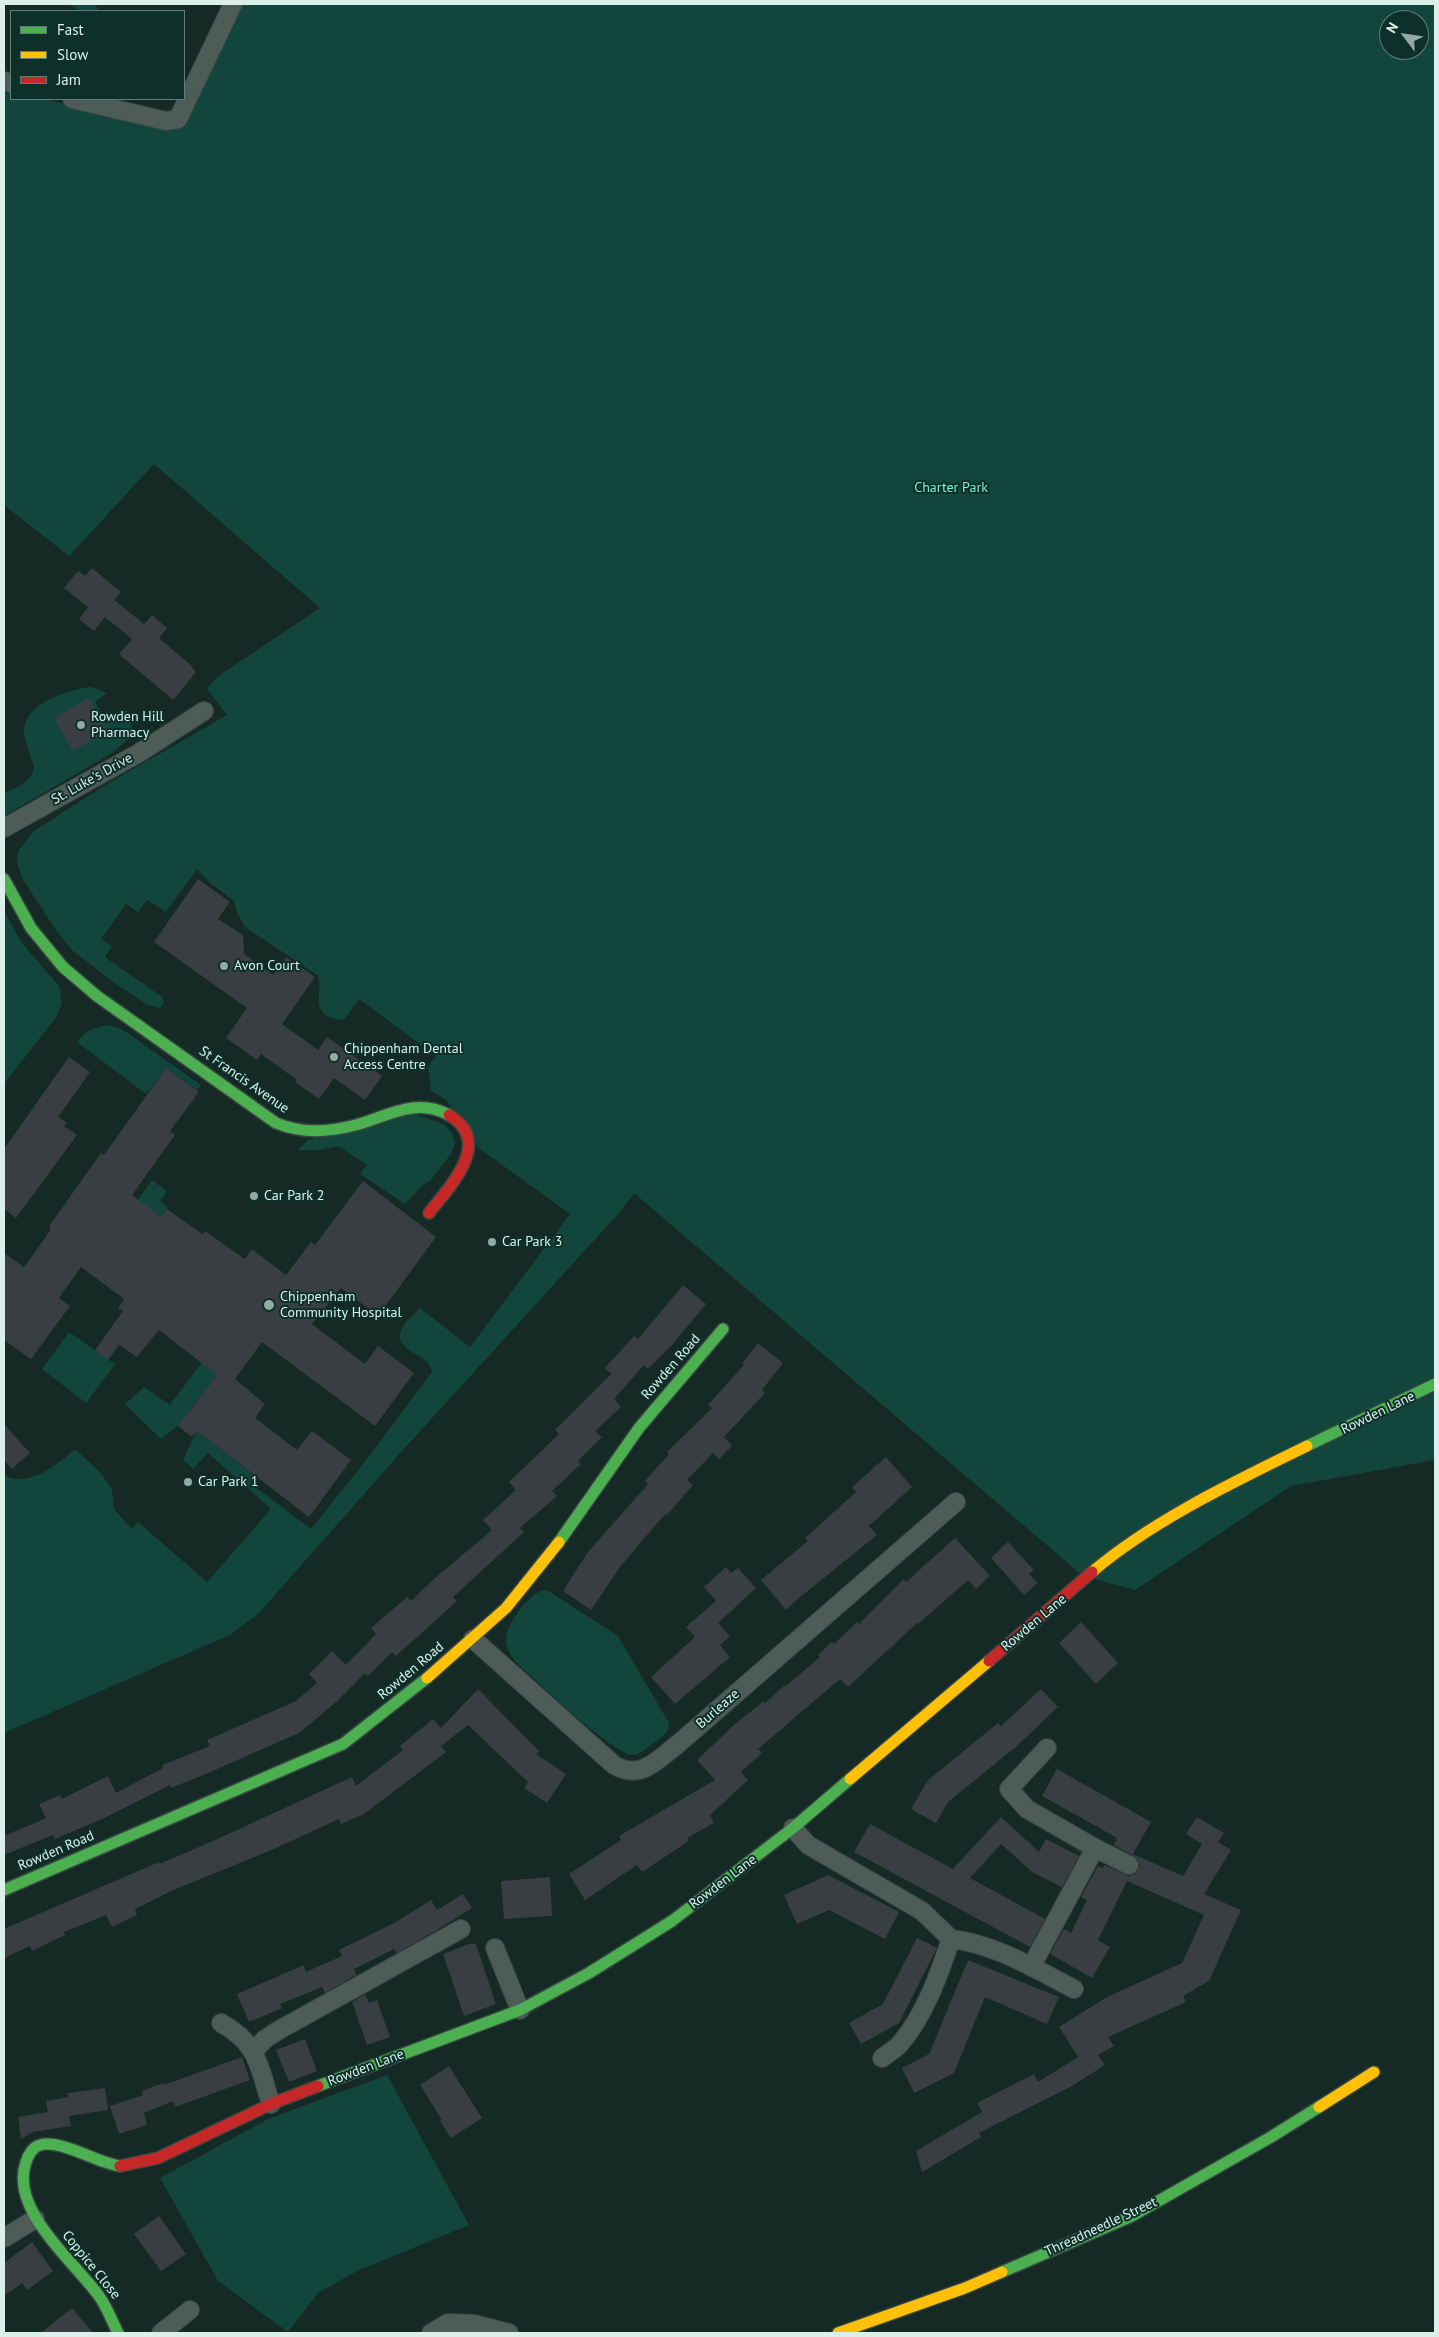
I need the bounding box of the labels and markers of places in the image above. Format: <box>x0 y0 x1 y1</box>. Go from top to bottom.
place label: Rowden Hill Pharmacy <box>91 709 164 742</box>
marker: Rowden Hill Pharmacy <box>75 719 87 731</box>
place label: Avon Court <box>234 958 300 974</box>
marker: Avon Court <box>218 960 230 972</box>
place label: Chippenham Dental Access Centre <box>344 1041 463 1074</box>
marker: Chippenham Dental Access Centre <box>328 1051 340 1063</box>
place label: Car Park 2 <box>264 1188 324 1204</box>
marker: Car Park 2 <box>248 1190 260 1202</box>
place label: Car Park 3 <box>502 1234 562 1250</box>
marker: Car Park 3 <box>486 1236 498 1248</box>
place label: Chippenham Community Hospital <box>280 1289 402 1321</box>
marker: Chippenham Community Hospital <box>262 1298 276 1312</box>
place label: Car Park 1 <box>198 1474 258 1490</box>
marker: Car Park 1 <box>182 1476 194 1488</box>

